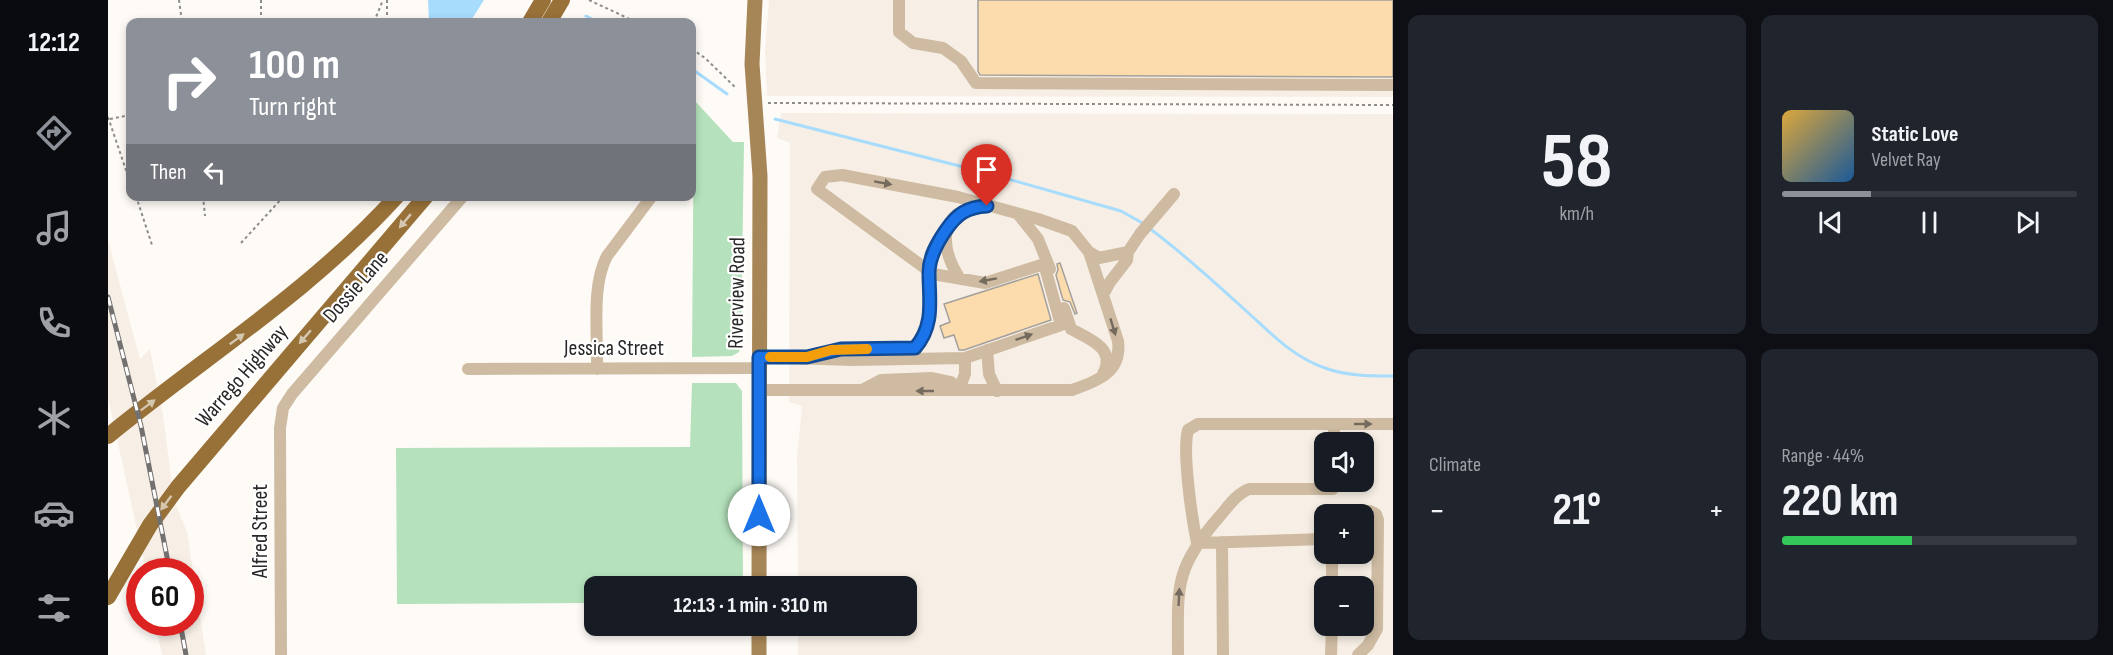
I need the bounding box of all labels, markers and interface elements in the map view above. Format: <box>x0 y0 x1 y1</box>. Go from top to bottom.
text: 12:12 <box>28 27 80 59</box>
text: 100 m <box>249 40 340 91</box>
icon: right <box>150 42 228 120</box>
text: Turn right <box>249 91 336 123</box>
icon: directions <box>33 112 75 154</box>
text: 58 <box>1541 116 1612 209</box>
text: Static Love <box>1872 121 1958 148</box>
pin <box>961 144 1012 206</box>
text: Velvet Ray <box>1872 148 1941 172</box>
icon: arrive <box>970 153 1003 186</box>
icon: left <box>198 156 231 189</box>
text: Then <box>150 159 186 186</box>
one-way arrow <box>873 179 892 188</box>
text: km/h <box>1559 202 1594 226</box>
icon: previous <box>1814 206 1847 239</box>
icon: pause <box>1913 206 1946 239</box>
icon: next <box>2011 206 2044 239</box>
icon: music <box>33 207 75 249</box>
one-way arrow <box>399 213 412 228</box>
street label: Riverview Road <box>723 237 751 349</box>
street label: Dossie Lane <box>317 245 395 329</box>
one-way arrow <box>979 276 998 285</box>
icon: phone <box>33 302 75 344</box>
one-way arrow <box>1109 318 1119 336</box>
street label: Warrego Highway <box>190 319 294 433</box>
one-way arrow <box>299 329 312 344</box>
one-way arrow <box>1015 332 1033 342</box>
one-way arrow <box>229 334 244 346</box>
street label: Jessica Street <box>563 335 664 362</box>
one-way arrow <box>916 386 935 395</box>
icon: climate <box>33 397 75 439</box>
one-way arrow <box>141 399 156 411</box>
one-way arrow <box>1354 419 1373 429</box>
map controls <box>1314 432 1374 636</box>
button: sound <box>1314 432 1374 492</box>
text: Range · 44% <box>1782 444 1864 468</box>
text: Climate <box>1429 453 1481 477</box>
text: 220 km <box>1782 474 1898 529</box>
position arrow <box>727 483 791 547</box>
text: 21° <box>1552 483 1601 538</box>
street label: Alfred Street <box>247 484 274 579</box>
text: − <box>1429 491 1445 531</box>
text: + <box>1708 491 1725 531</box>
icon: car <box>33 492 75 534</box>
one-way arrow <box>160 494 172 510</box>
button: + <box>1314 504 1374 564</box>
speed limit sign: 60 <box>126 558 204 636</box>
button: − <box>1314 576 1374 636</box>
icon: filters <box>33 587 75 629</box>
one-way arrow <box>1174 587 1183 606</box>
text: 12:13 · 1 min · 310 m <box>673 592 828 619</box>

